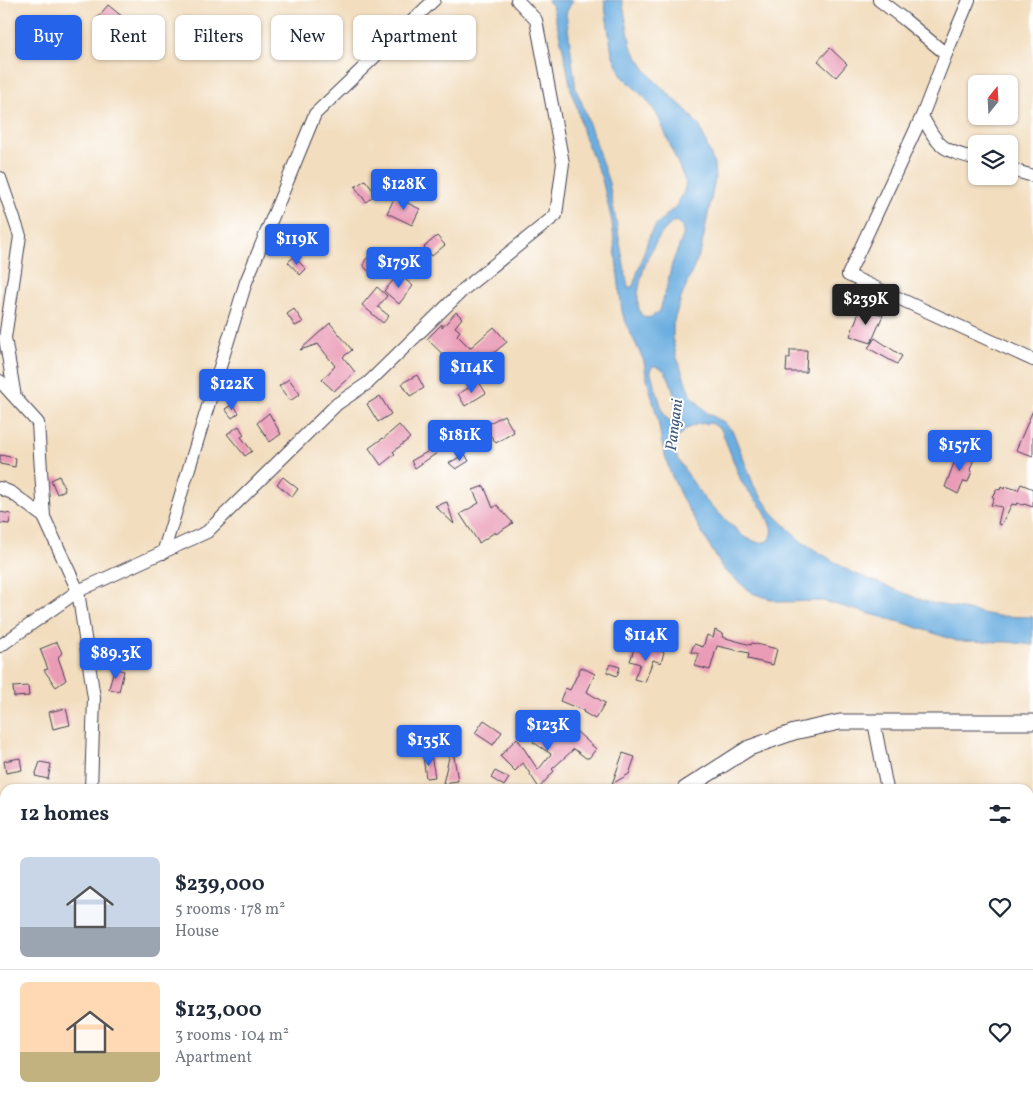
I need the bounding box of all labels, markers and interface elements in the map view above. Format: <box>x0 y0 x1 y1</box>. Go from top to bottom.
chip: Buy <box>15 15 82 60</box>
chip: Rent <box>92 15 165 60</box>
chip: Filters <box>175 15 261 60</box>
chip: New <box>271 15 343 60</box>
chip: Apartment <box>353 15 476 60</box>
north arrow <box>968 75 1018 125</box>
map controls <box>968 75 1018 185</box>
button: layers <box>968 135 1018 185</box>
pin: $128K <box>369 168 439 211</box>
text: $128K <box>382 174 426 196</box>
pin: $119K <box>262 224 332 266</box>
text: $119K <box>276 229 318 251</box>
pin: $179K <box>364 246 434 289</box>
text: $179K <box>377 252 421 274</box>
pin: $239K <box>831 284 901 326</box>
text: $239K <box>843 289 889 311</box>
pin: $114K <box>437 352 507 394</box>
text: $114K <box>450 357 494 379</box>
pin: $122K <box>197 368 267 411</box>
text: $122K <box>210 374 254 396</box>
water label: Pangani <box>661 397 689 452</box>
pin: $181K <box>425 420 495 462</box>
text: $181K <box>439 425 481 447</box>
pin: $157K <box>925 430 995 472</box>
text: $157K <box>939 435 981 457</box>
pin: $114K <box>611 620 681 662</box>
text: $114K <box>624 625 668 647</box>
pin: $89.3K <box>75 638 157 680</box>
text: $89.3K <box>91 643 141 665</box>
pin: $123K <box>513 710 583 752</box>
text: $123K <box>526 715 570 737</box>
pin: $135K <box>394 724 464 767</box>
text: $135K <box>408 730 450 752</box>
text: 12 homes <box>20 800 109 829</box>
icon: filters <box>986 800 1014 828</box>
text: $239,000 <box>175 870 265 899</box>
icon: home <box>60 877 120 937</box>
icon: heart <box>986 893 1014 921</box>
text: 5 rooms · 178 m² <box>175 899 285 921</box>
text: House <box>175 921 219 943</box>
text: $123,000 <box>175 996 262 1025</box>
icon: home <box>60 1002 120 1062</box>
icon: heart <box>986 1018 1014 1046</box>
text: 3 rooms · 104 m² <box>175 1025 289 1047</box>
text: Apartment <box>175 1047 252 1069</box>

